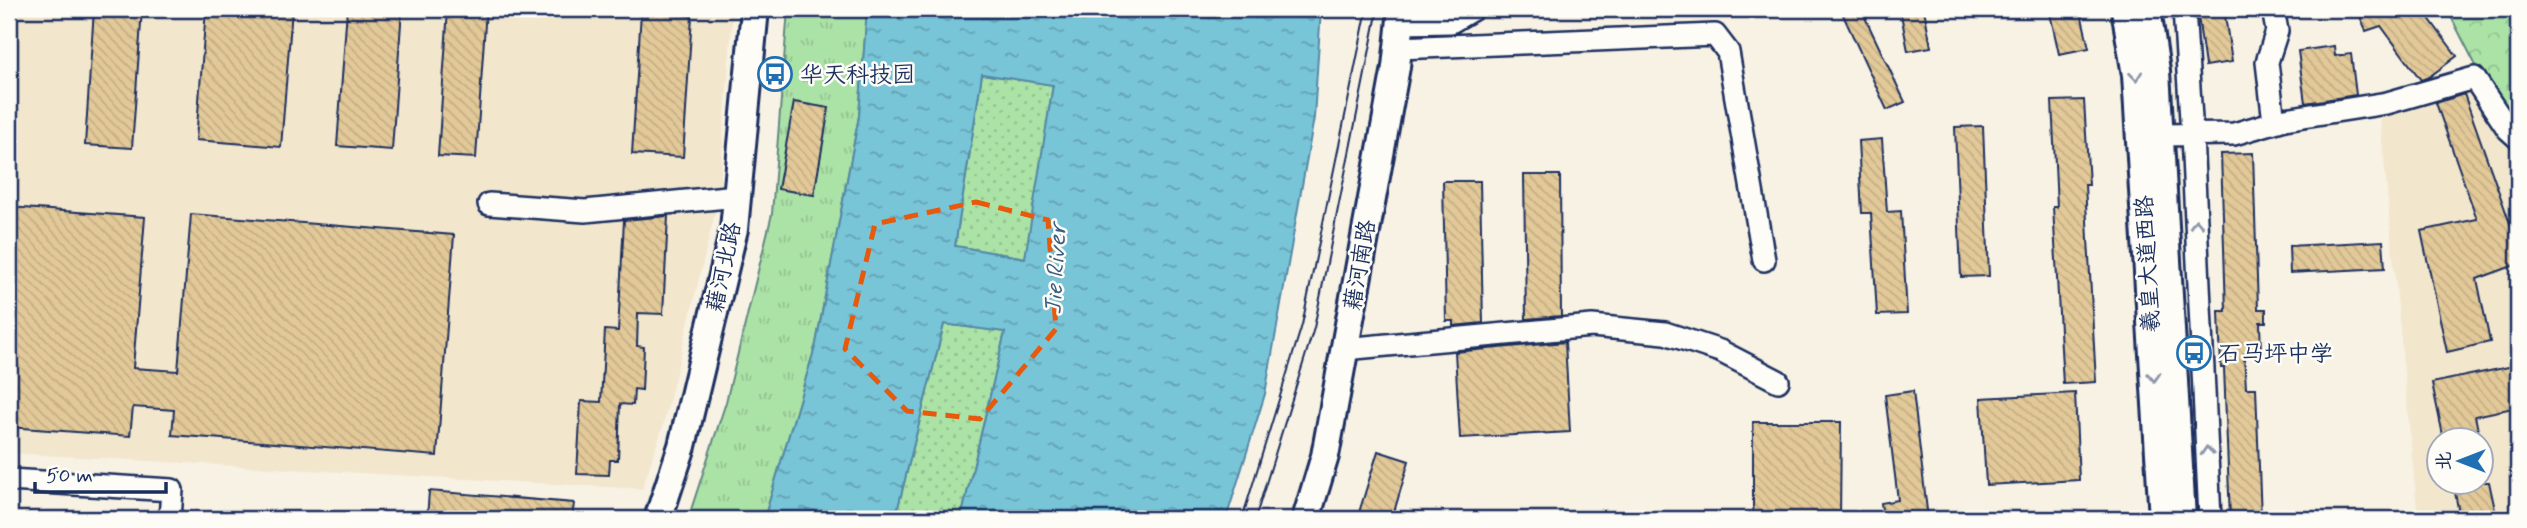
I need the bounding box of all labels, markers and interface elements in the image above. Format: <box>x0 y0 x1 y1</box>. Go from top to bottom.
bus stop icon: 华天科技园 <box>756 55 794 93</box>
place label: 华天科技园 <box>800 61 915 91</box>
one-way arrow <box>2128 70 2143 82</box>
street label: 羲皇大道西路 <box>2130 194 2168 334</box>
street label: 藉河南路 <box>1338 217 1384 313</box>
one-way arrow <box>2189 218 2204 229</box>
street label: 藉河北路 <box>701 219 749 316</box>
water label: Jie River <box>1039 219 1075 315</box>
bus stop icon: 石马坪中学 <box>2175 334 2213 372</box>
place label: 石马坪中学 <box>2218 340 2333 370</box>
one-way arrow <box>2146 371 2161 382</box>
north arrow <box>2426 426 2496 496</box>
one-way arrow <box>2199 445 2214 456</box>
scale bar <box>35 451 166 495</box>
text: 北 <box>2432 451 2457 471</box>
text: 50 m <box>46 462 93 490</box>

